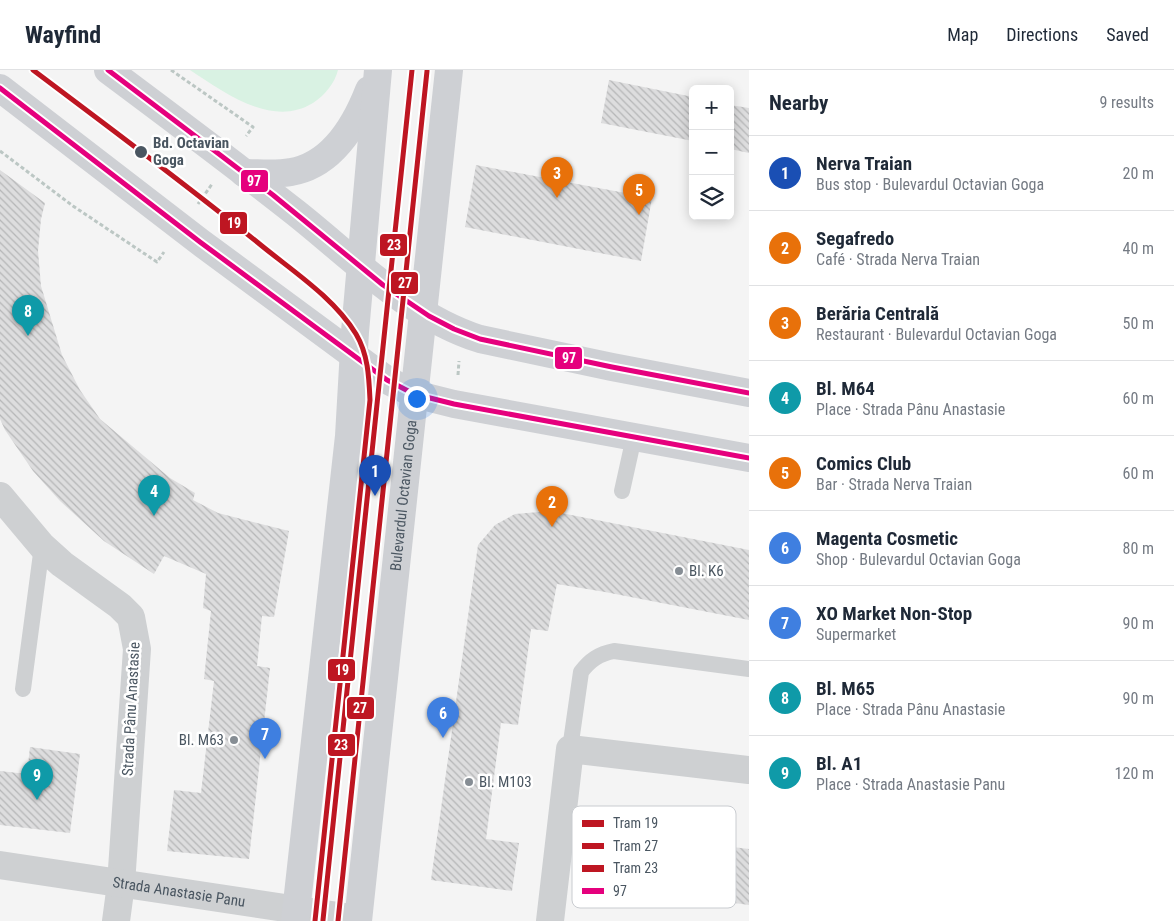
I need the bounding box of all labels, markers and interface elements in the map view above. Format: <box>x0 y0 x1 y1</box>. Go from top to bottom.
text: Wayfind <box>25 21 101 49</box>
text: Map <box>947 24 978 45</box>
text: Directions <box>1006 24 1078 45</box>
text: Saved <box>1106 24 1149 45</box>
map controls <box>689 85 734 220</box>
button: + <box>689 85 734 130</box>
text: Nearby <box>769 91 828 115</box>
text: 9 results <box>1099 93 1154 112</box>
button: − <box>689 130 734 175</box>
place label: Bd. Octavian Goga <box>153 134 229 169</box>
marker: Bd. Octavian Goga <box>133 144 149 160</box>
text: Nerva Traian <box>816 152 912 175</box>
pin: 3 <box>541 157 573 198</box>
text: 1 <box>781 164 789 183</box>
text: 20 m <box>1122 164 1154 183</box>
line badge: 97 <box>240 169 269 193</box>
text: 97 <box>247 173 261 189</box>
pin: 5 <box>623 174 655 215</box>
button: layers <box>689 175 734 220</box>
text: Bus stop · Bulevardul Octavian Goga <box>816 175 1044 194</box>
line badge: 19 <box>219 211 248 235</box>
text: 19 <box>227 215 241 231</box>
text: Segafredo <box>816 227 894 250</box>
line badge: 23 <box>379 233 408 257</box>
text: 23 <box>387 237 401 253</box>
text: 2 <box>781 239 789 258</box>
text: 40 m <box>1122 239 1154 258</box>
text: Café · Strada Nerva Traian <box>816 250 980 269</box>
line badge: 27 <box>390 271 419 295</box>
text: 27 <box>398 275 412 291</box>
pin: 8 <box>12 295 44 336</box>
text: Berăria Centrală <box>816 302 939 325</box>
text: 3 <box>781 314 789 333</box>
text: 50 m <box>1122 314 1154 333</box>
text: Restaurant · Bulevardul Octavian Goga <box>816 325 1057 344</box>
line badge: 97 <box>554 346 583 370</box>
text: 97 <box>562 350 576 366</box>
text: Bl. M64 <box>816 377 875 400</box>
your location <box>404 386 430 412</box>
text: 4 <box>781 389 789 408</box>
text: 60 m <box>1122 389 1154 408</box>
text: Place · Strada Pânu Anastasie <box>816 400 1005 419</box>
street label: Bulevardul Octavian Goga <box>386 419 421 572</box>
text: Comics Club <box>816 452 911 475</box>
pin: 1 <box>359 455 391 496</box>
text: 5 <box>781 464 789 483</box>
text: 60 m <box>1122 464 1154 483</box>
pin: 4 <box>138 475 170 516</box>
text: Bar · Strada Nerva Traian <box>816 475 972 494</box>
pin: 2 <box>536 486 568 527</box>
text: Magenta Cosmetic <box>816 527 958 550</box>
text: 6 <box>781 539 789 558</box>
text: 80 m <box>1122 539 1154 558</box>
text: Shop · Bulevardul Octavian Goga <box>816 550 1021 569</box>
place label: Bl. K6 <box>689 562 724 580</box>
marker: Bl. K6 <box>673 565 685 577</box>
text: XO Market Non-Stop <box>816 602 972 625</box>
text: 7 <box>781 614 789 633</box>
text: 90 m <box>1122 614 1154 633</box>
text: Supermarket <box>816 625 896 644</box>
street label: Strada Pânu Anastasie <box>119 642 143 776</box>
line badge: 19 <box>327 658 356 682</box>
text: 19 <box>335 662 349 678</box>
text: Bl. M65 <box>816 677 875 700</box>
text: 8 <box>781 689 789 708</box>
text: 90 m <box>1122 689 1154 708</box>
line badge: 27 <box>346 696 375 720</box>
pin: 6 <box>427 697 459 738</box>
text: 27 <box>353 700 367 716</box>
text: Place · Strada Pânu Anastasie <box>816 700 1005 719</box>
pin: 7 <box>249 718 281 759</box>
place label: Bl. M63 <box>179 731 224 749</box>
line badge: 23 <box>327 733 356 757</box>
marker: Bl. M63 <box>228 734 240 746</box>
text: 23 <box>334 737 348 753</box>
text: Bl. A1 <box>816 752 862 775</box>
pin: 9 <box>21 759 53 800</box>
text: 9 <box>781 764 789 783</box>
text: 120 m <box>1115 764 1154 783</box>
place label: Bl. M103 <box>479 773 532 791</box>
text: Place · Strada Anastasie Panu <box>816 775 1005 794</box>
marker: Bl. M103 <box>463 776 475 788</box>
legend <box>572 806 736 908</box>
text: Tram 19 <box>613 815 658 831</box>
text: Tram 27 <box>613 838 658 854</box>
text: Tram 23 <box>613 860 658 876</box>
street label: Strada Anastasie Panu <box>111 873 247 911</box>
text: 97 <box>613 883 627 899</box>

